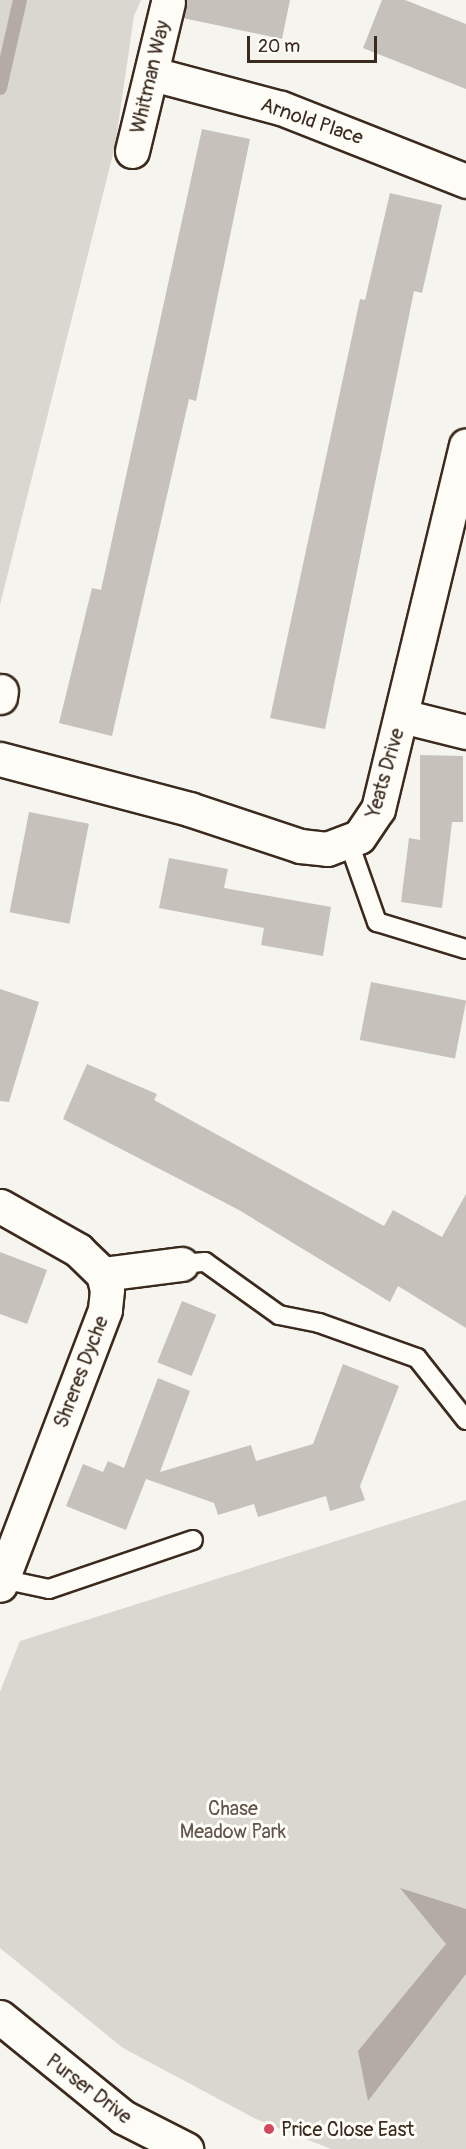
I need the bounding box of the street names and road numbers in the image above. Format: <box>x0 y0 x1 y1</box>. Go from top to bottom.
street label: Whitman Way <box>125 18 175 136</box>
street label: Arnold Place <box>258 92 366 150</box>
street label: Yeats Drive <box>361 725 409 821</box>
street label: Shreres Dyche <box>49 1313 113 1431</box>
street label: Purser Drive <box>41 2049 137 2129</box>

